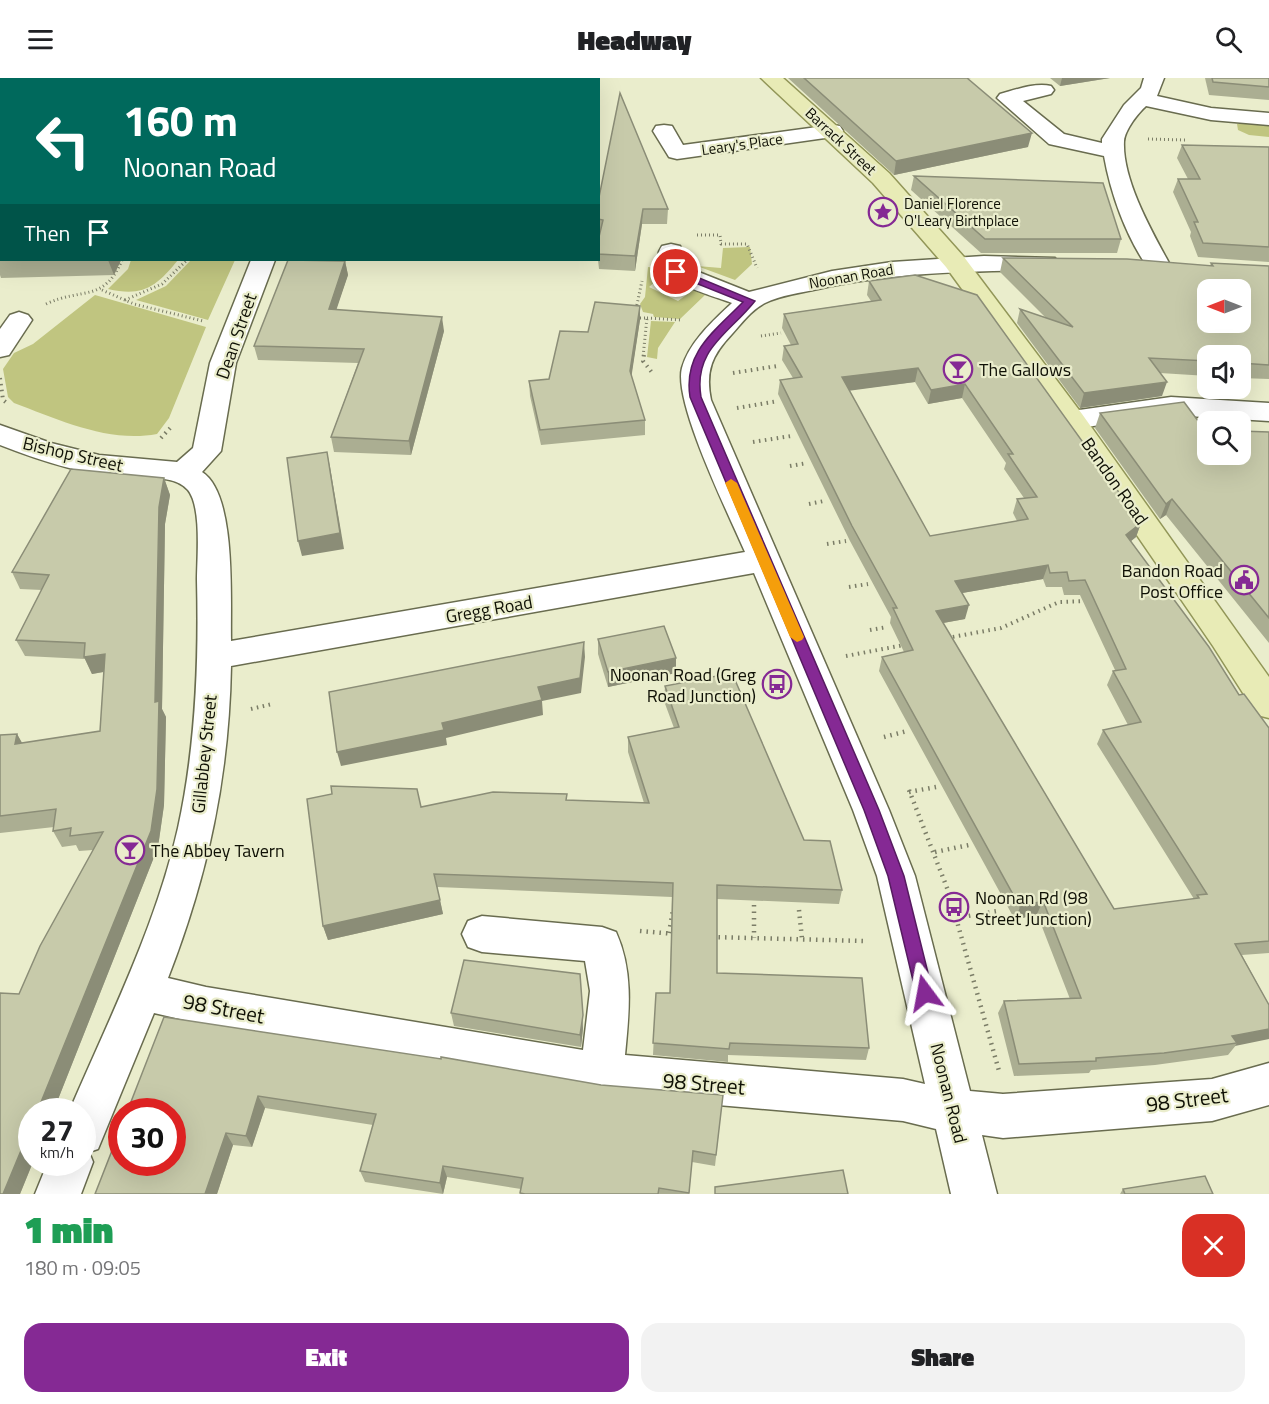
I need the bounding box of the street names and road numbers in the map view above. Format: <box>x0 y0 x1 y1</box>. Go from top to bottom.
street label: Barrack Street <box>800 102 882 181</box>
street label: Leary's Place <box>700 127 784 161</box>
street label: Noonan Road <box>807 257 895 295</box>
street label: Dean Street <box>209 289 264 383</box>
street label: Bishop Street <box>20 429 127 479</box>
street label: Bandon Road <box>1075 432 1155 530</box>
street label: Gregg Road <box>443 588 535 630</box>
street label: Gillabbey Street <box>184 693 224 815</box>
street label: 98 Street <box>181 984 268 1032</box>
street label: Noonan Road <box>924 1040 974 1146</box>
street label: 98 Street <box>662 1063 747 1103</box>
street label: 98 Street <box>1144 1078 1230 1120</box>

